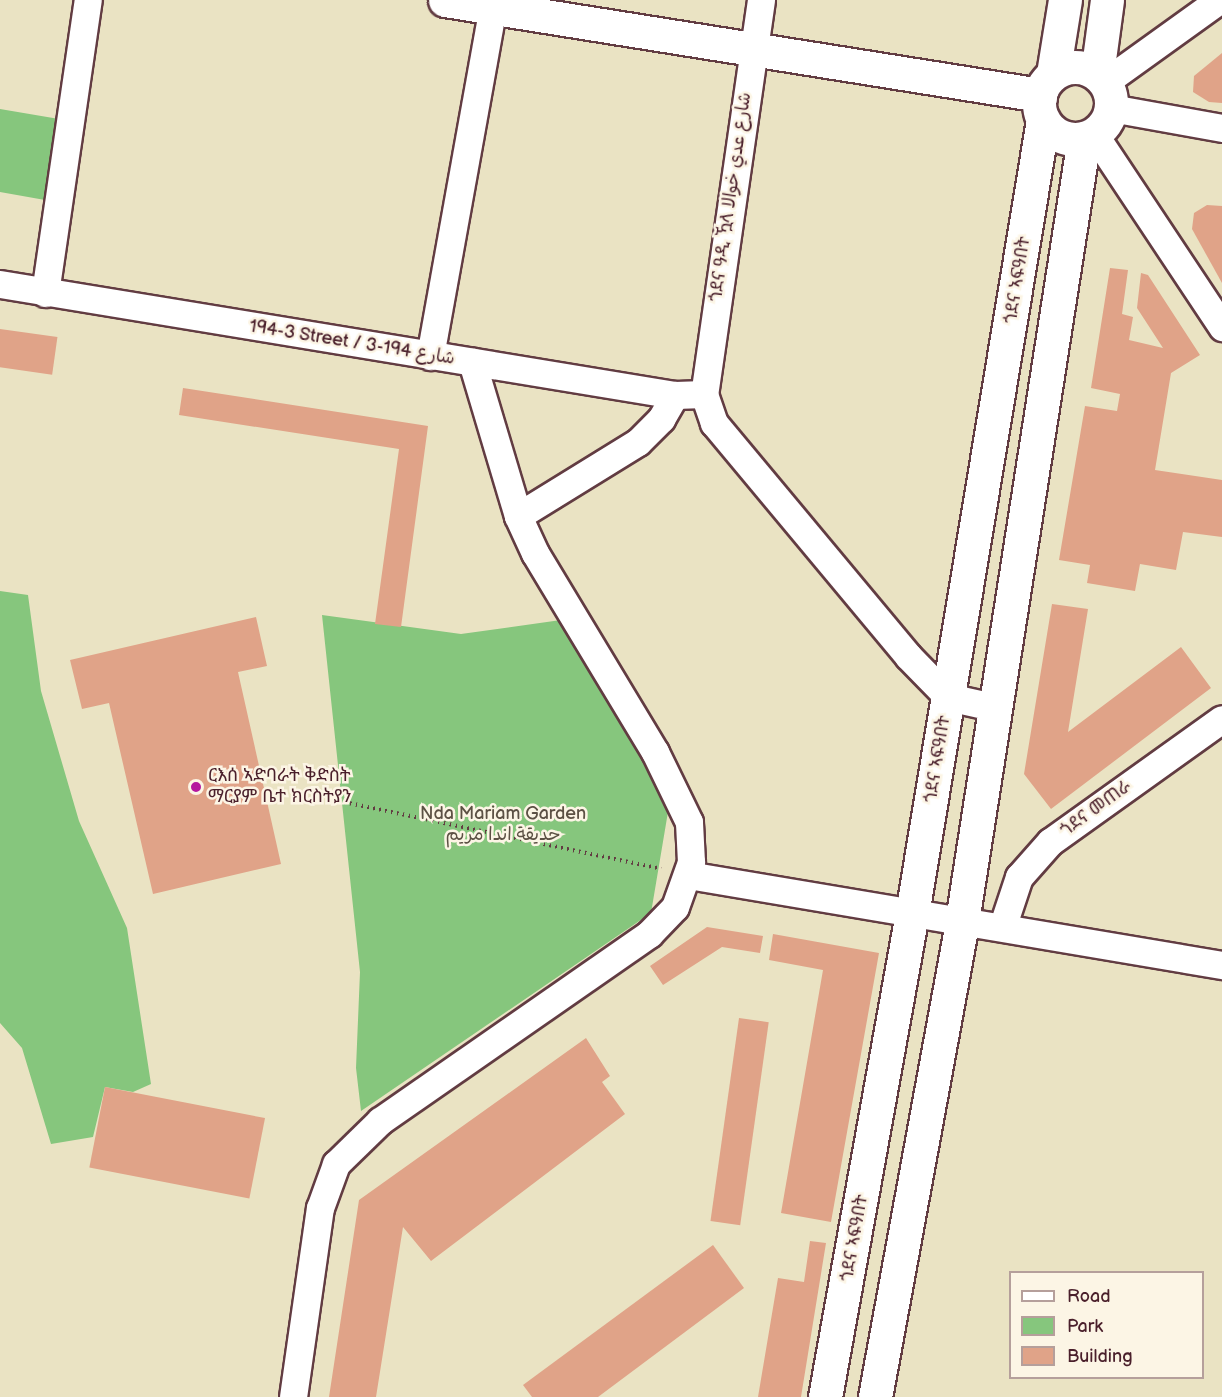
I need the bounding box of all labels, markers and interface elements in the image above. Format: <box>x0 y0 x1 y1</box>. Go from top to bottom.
street label: ጎደና ዓዲ ዃላ شارع عدي خوالا <box>706 91 756 303</box>
street label: ጎደና ኣፍዓበት <box>1000 235 1036 325</box>
street label: 194-3 Street / شارع 194-3 <box>248 316 456 370</box>
street label: ጎደና ኣፍዓበት <box>920 714 956 804</box>
place label: ርእሰ ኣድባራት ቅድስት ማርያም ቤተ ክርስትያን <box>208 766 351 808</box>
street label: ጎደና መጠራ <box>1057 776 1135 842</box>
marker: ርእሰ ኣድባራት ቅድስት ማርያም ቤተ ክርስትያን <box>189 780 203 794</box>
park label: Nda Mariam Garden حديقة اندا مريم <box>420 804 586 846</box>
street label: ጎደና ኣፍዓበት <box>837 1193 873 1283</box>
legend <box>1009 1271 1204 1379</box>
text: Road <box>1067 1286 1111 1307</box>
text: Park <box>1067 1316 1103 1337</box>
text: Building <box>1067 1346 1133 1367</box>

